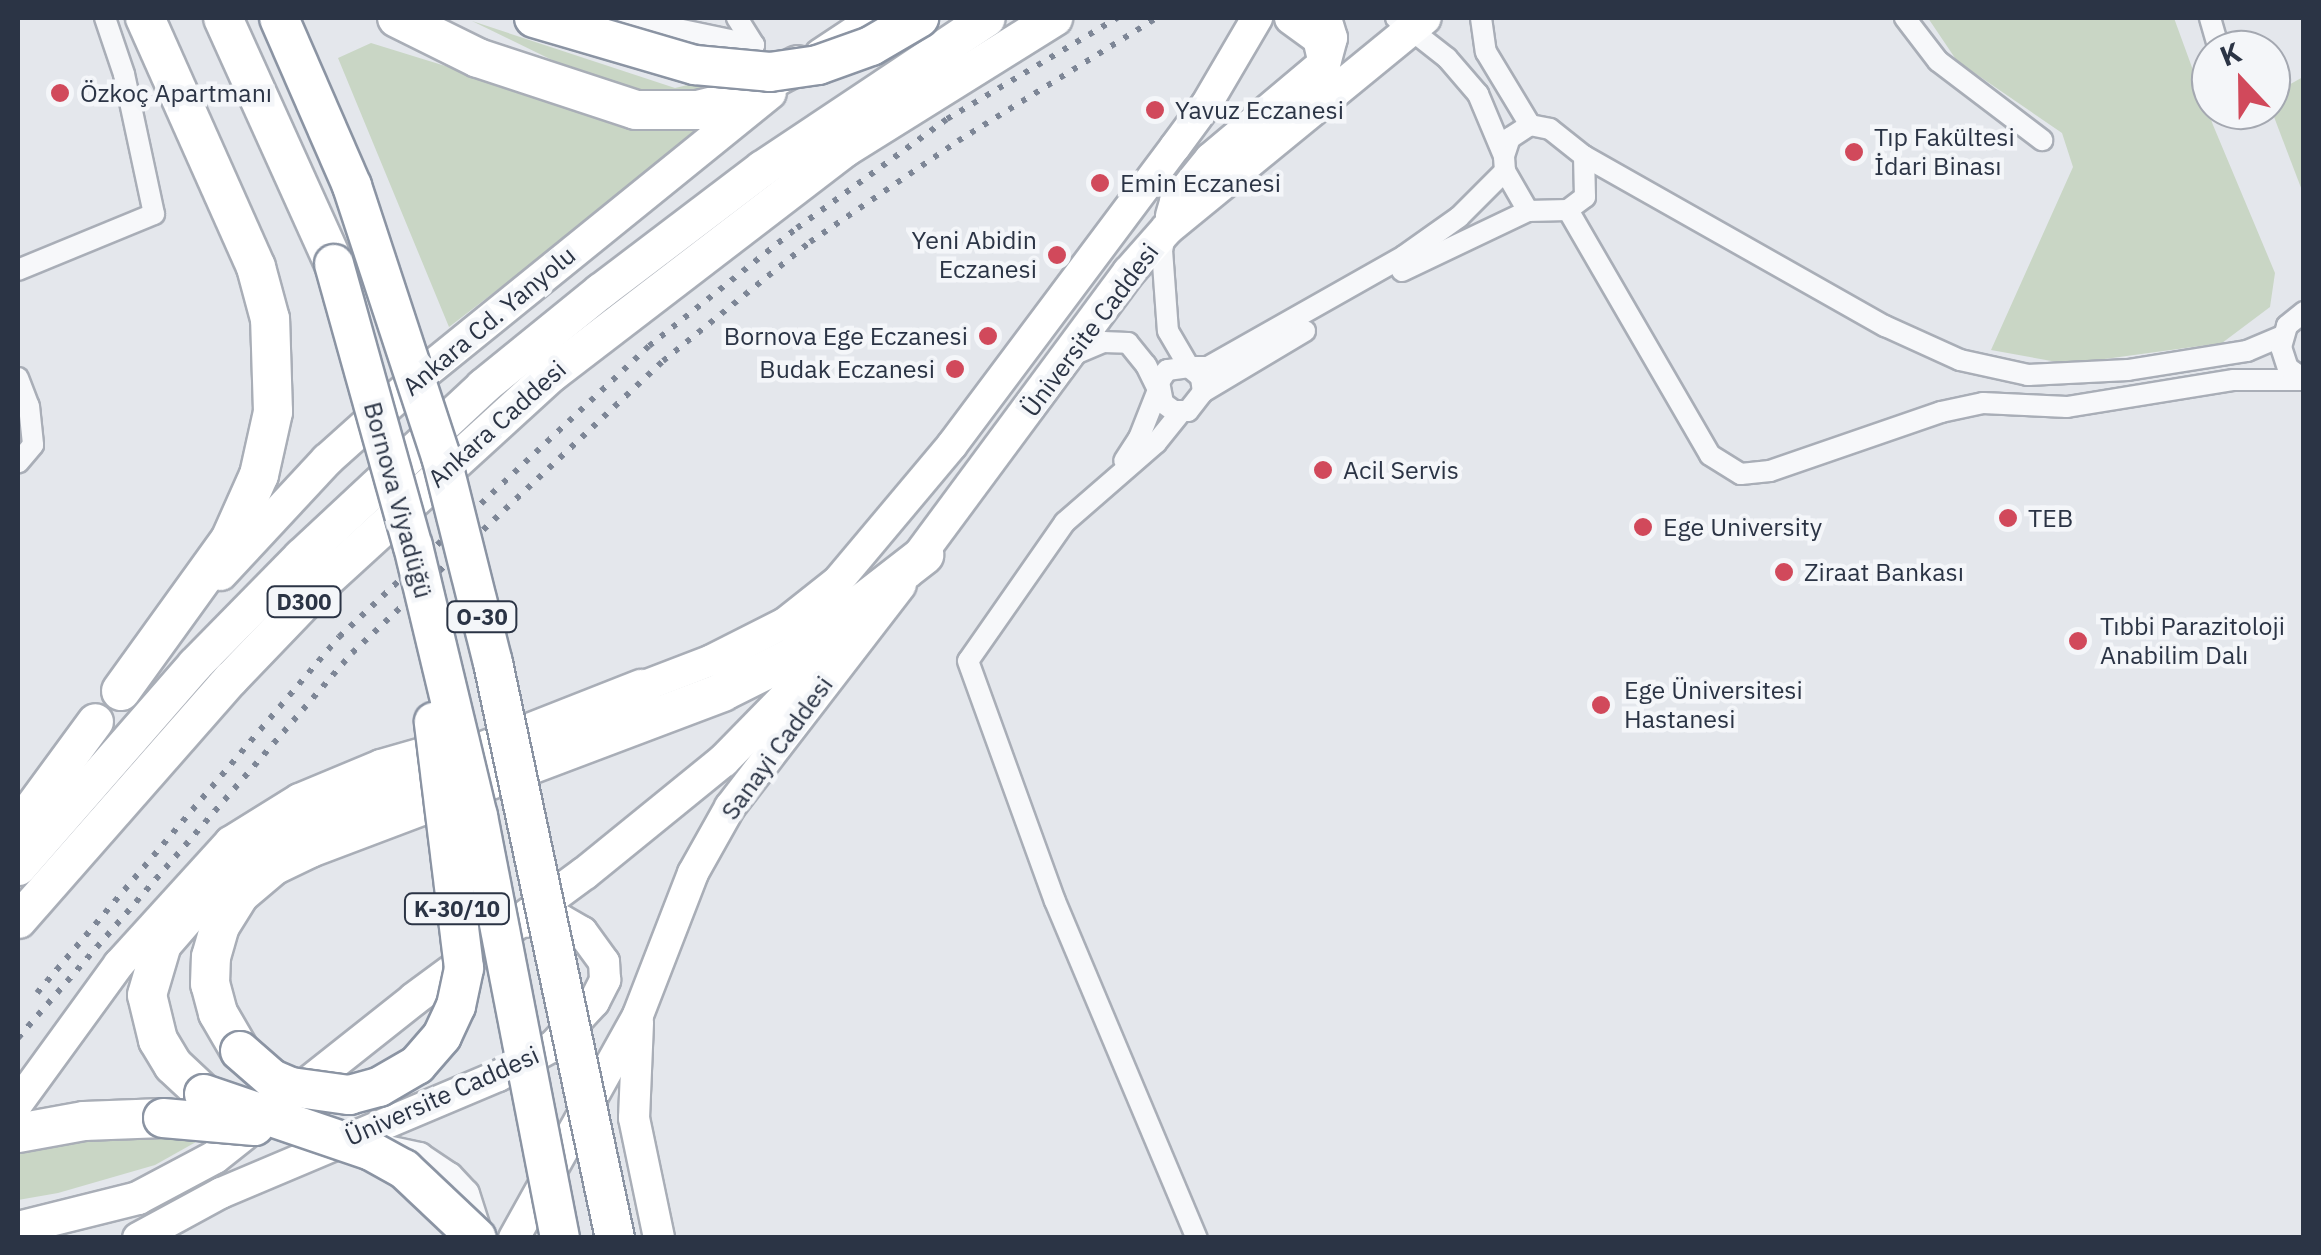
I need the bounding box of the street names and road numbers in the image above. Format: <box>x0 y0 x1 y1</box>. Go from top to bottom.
street label: Üniversite Caddesi <box>1015 237 1165 423</box>
street label: Ankara Cd. Yanyolu <box>397 240 581 402</box>
street label: Ankara Caddesi <box>422 354 572 494</box>
street label: Bornova Viyadüğü <box>357 399 439 601</box>
road number: D300 <box>266 585 342 619</box>
road number: O-30 <box>444 600 520 634</box>
street label: Sanayi Caddesi <box>715 670 839 826</box>
road number: K-30/10 <box>402 892 512 926</box>
street label: Üniversite Caddesi <box>340 1040 544 1152</box>

